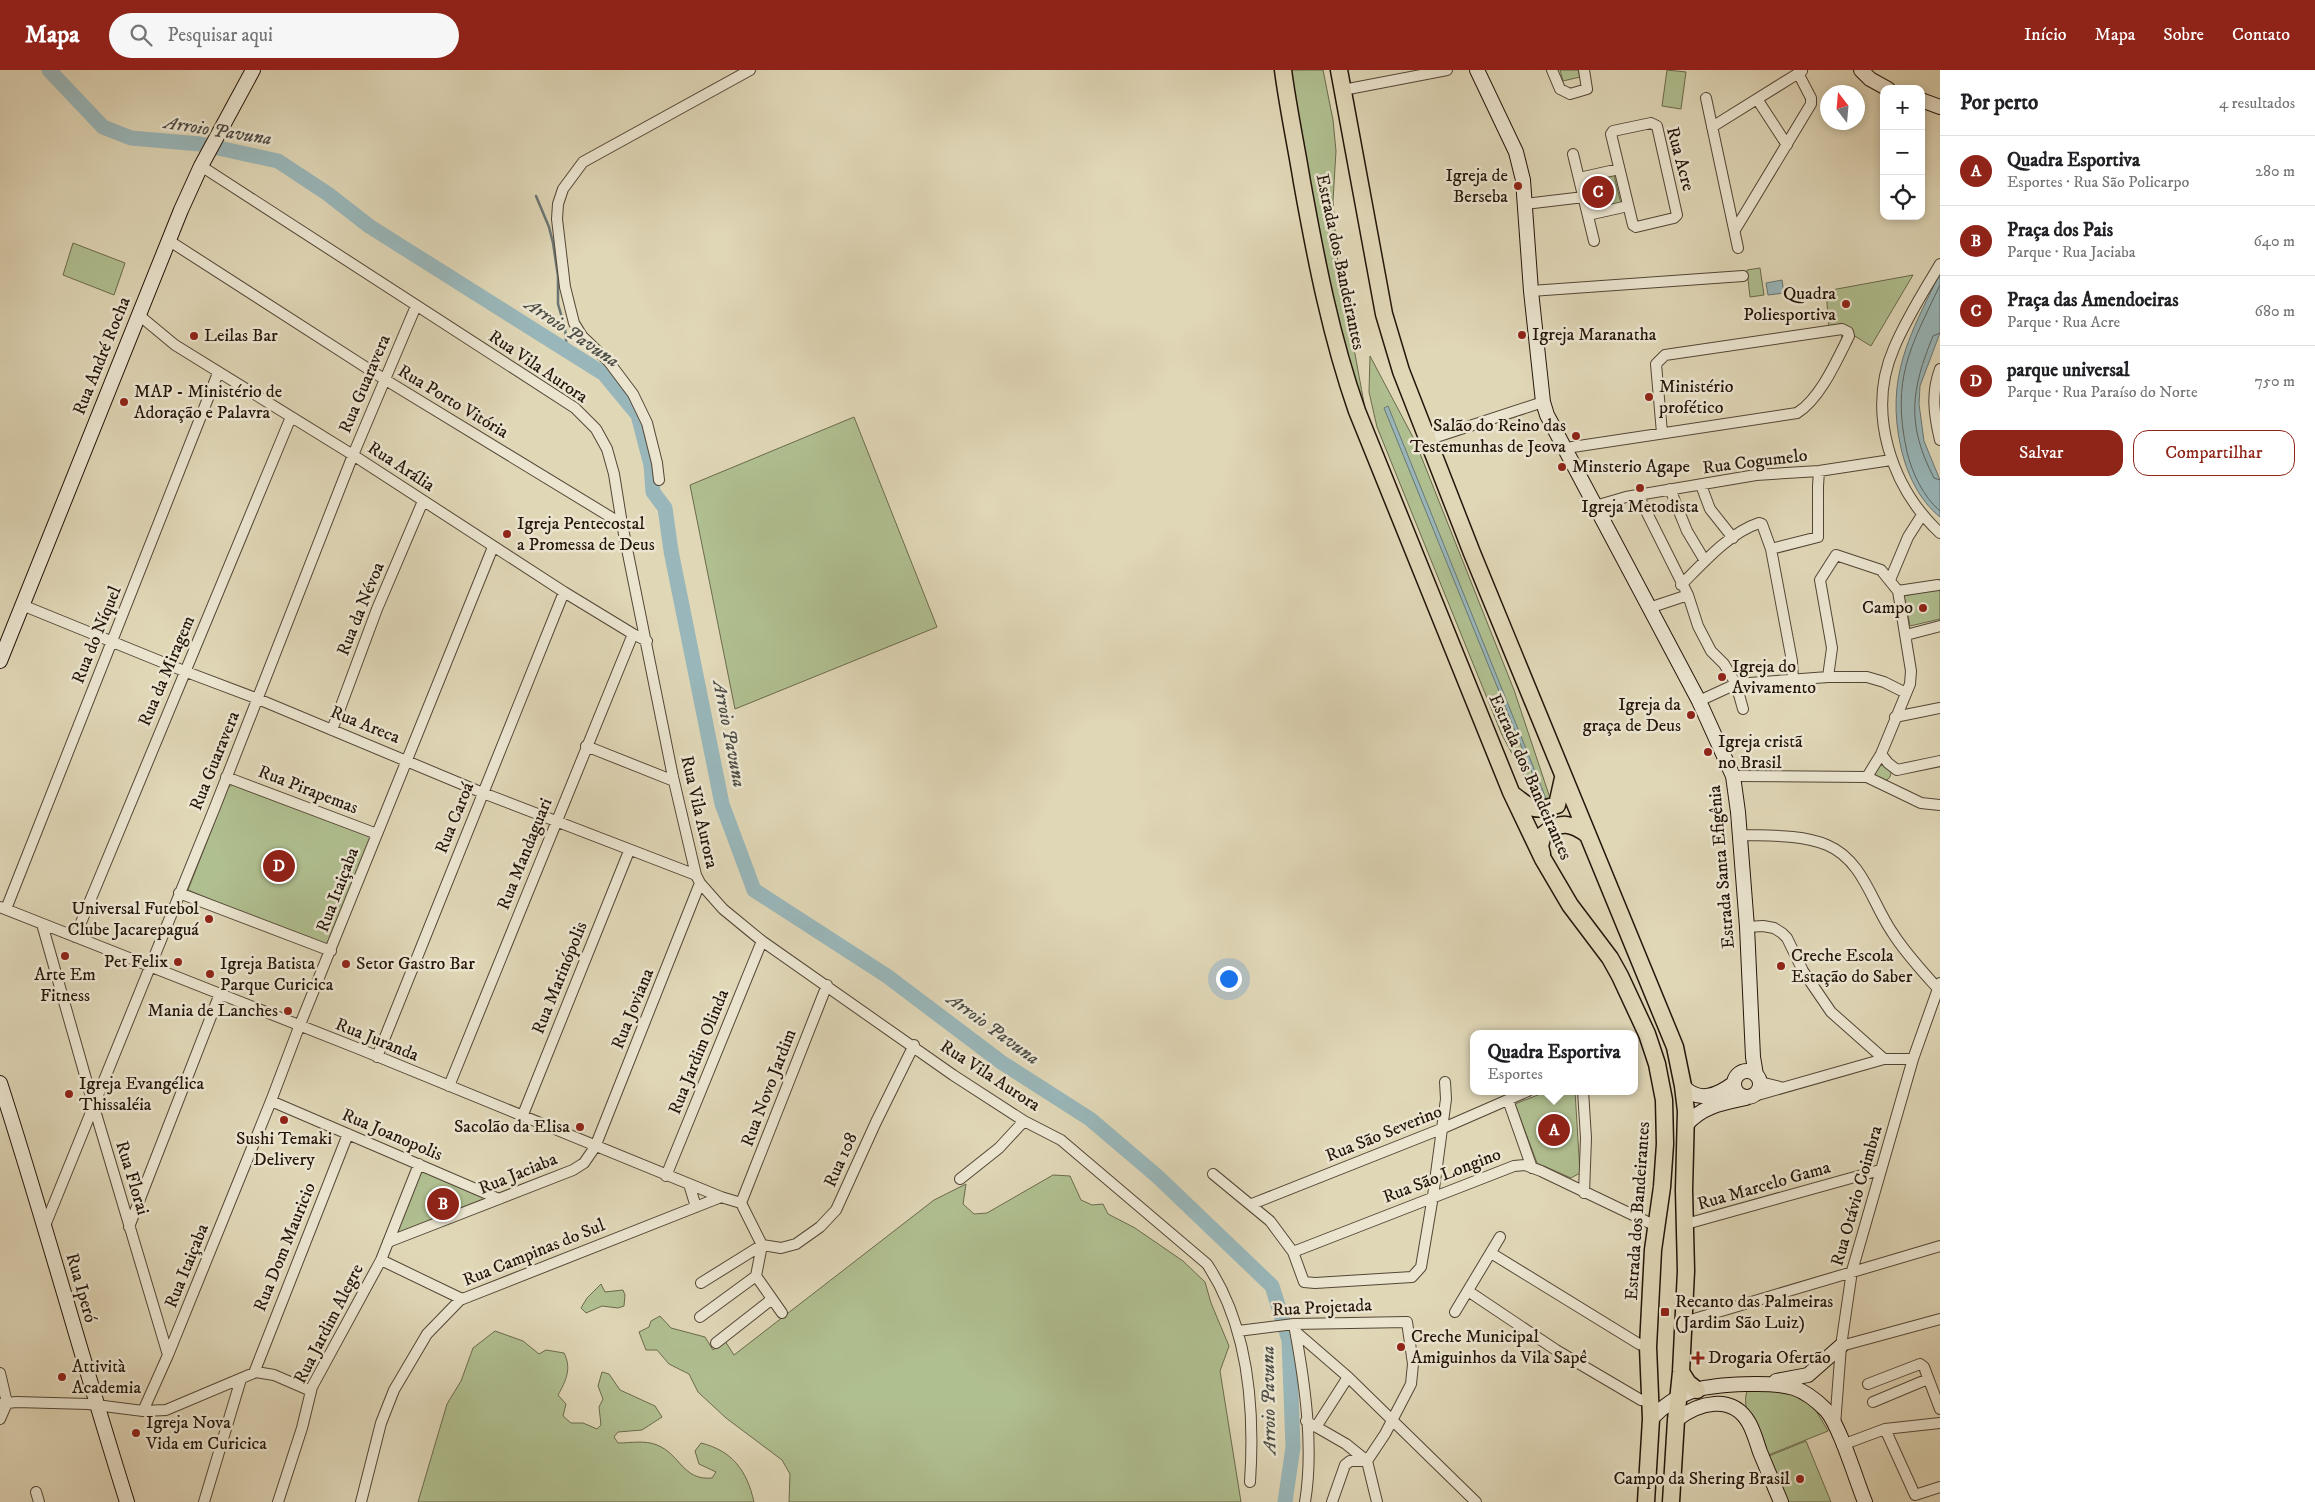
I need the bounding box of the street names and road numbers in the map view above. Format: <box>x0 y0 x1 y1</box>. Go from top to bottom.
street label: Rua Acre <box>1661 125 1699 193</box>
street label: Estrada dos Bandeirantes <box>1311 172 1369 352</box>
street label: Rua André Rocha <box>68 293 136 418</box>
street label: Rua Vila Aurora <box>484 326 592 408</box>
street label: Rua Guaravera <box>334 331 396 437</box>
street label: Rua Porto Vitória <box>394 360 513 444</box>
street label: Rua Arália <box>363 437 439 497</box>
street label: Rua Cogumelo <box>1701 445 1809 479</box>
street label: Rua da Névoa <box>332 559 390 659</box>
street label: Rua do Níquel <box>67 583 127 687</box>
street label: Rua da Miragem <box>134 612 200 730</box>
street label: Estrada dos Bandeirantes <box>1483 691 1577 863</box>
street label: Rua Areca <box>327 701 403 749</box>
street label: Rua Guaravera <box>185 708 245 814</box>
street label: Rua Vila Aurora <box>675 754 723 871</box>
street label: Rua Pirapemas <box>255 761 361 819</box>
street label: Rua Caroá <box>431 779 479 857</box>
street label: Estrada Santa Efigênia <box>1704 784 1740 950</box>
street label: Rua Mandaguari <box>493 795 557 913</box>
street label: Rua Itaiçaba <box>312 844 364 935</box>
street label: Rua Marinópolis <box>527 918 593 1038</box>
street label: Rua Joviana <box>607 965 659 1053</box>
street label: Rua Jardim Olinda <box>664 986 734 1118</box>
street label: Rua Juranda <box>332 1013 422 1067</box>
street label: Rua Novo Jardim <box>737 1026 801 1150</box>
street label: Rua Vila Aurora <box>936 1035 1044 1117</box>
street label: Rua São Severino <box>1323 1101 1446 1167</box>
street label: Rua Joanopolis <box>338 1104 446 1166</box>
street label: Estrada dos Bandeirantes <box>1621 1121 1655 1301</box>
street label: Rua Otávio Coimbra <box>1826 1123 1888 1269</box>
street label: Rua 108 <box>819 1129 863 1191</box>
street label: Rua Florai <box>110 1138 154 1218</box>
street label: Rua São Longino <box>1380 1143 1504 1209</box>
street label: Rua Jaciaba <box>476 1148 561 1200</box>
street label: Rua Marcelo Gama <box>1695 1156 1833 1216</box>
street label: Rua Dom Mauricio <box>249 1179 321 1315</box>
street label: Rua Campinas do Sul <box>460 1214 609 1291</box>
street label: Rua Itaiçaba <box>160 1220 214 1311</box>
street label: Rua Iperó <box>61 1251 101 1326</box>
street label: Rua Jardim Alegre <box>289 1260 369 1388</box>
street label: Rua Projetada <box>1272 1294 1373 1322</box>

